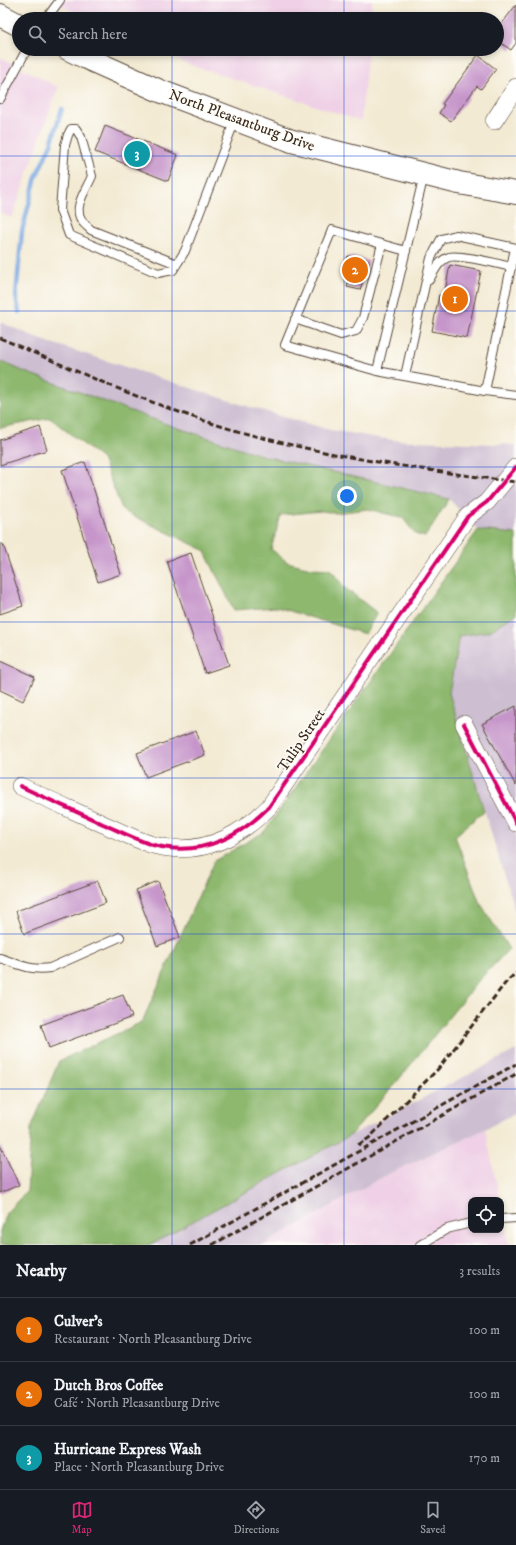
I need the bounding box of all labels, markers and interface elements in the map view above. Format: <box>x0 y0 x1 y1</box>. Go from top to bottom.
search box <box>12 12 504 56</box>
icon: search <box>26 23 48 45</box>
text: Search here <box>58 25 127 44</box>
street label: North Pleasantburg Drive <box>166 85 317 156</box>
pin: 3 <box>124 139 150 169</box>
pin: 2 <box>342 255 368 285</box>
pin: 1 <box>442 284 468 314</box>
your location <box>337 486 357 506</box>
street label: Tulip Street <box>273 705 330 775</box>
map controls <box>468 1197 504 1233</box>
button: locate <box>468 1197 504 1233</box>
text: Nearby <box>16 1260 66 1282</box>
text: 3 results <box>459 1263 500 1279</box>
text: Culver's <box>54 1312 103 1331</box>
text: 1 <box>27 1322 31 1338</box>
text: 100 m <box>469 1322 500 1338</box>
text: Restaurant · North Pleasantburg Drive <box>54 1331 252 1347</box>
text: Dutch Bros Coffee <box>54 1376 163 1395</box>
text: 2 <box>26 1386 32 1402</box>
text: 100 m <box>469 1386 500 1402</box>
text: Café · North Pleasantburg Drive <box>54 1395 220 1411</box>
text: Hurricane Express Wash <box>54 1440 201 1459</box>
text: 3 <box>27 1450 31 1466</box>
text: 170 m <box>469 1450 500 1466</box>
text: Place · North Pleasantburg Drive <box>54 1459 224 1475</box>
tab: Map <box>71 1499 93 1537</box>
tab: Directions <box>234 1499 279 1537</box>
tab: Saved <box>420 1499 445 1537</box>

